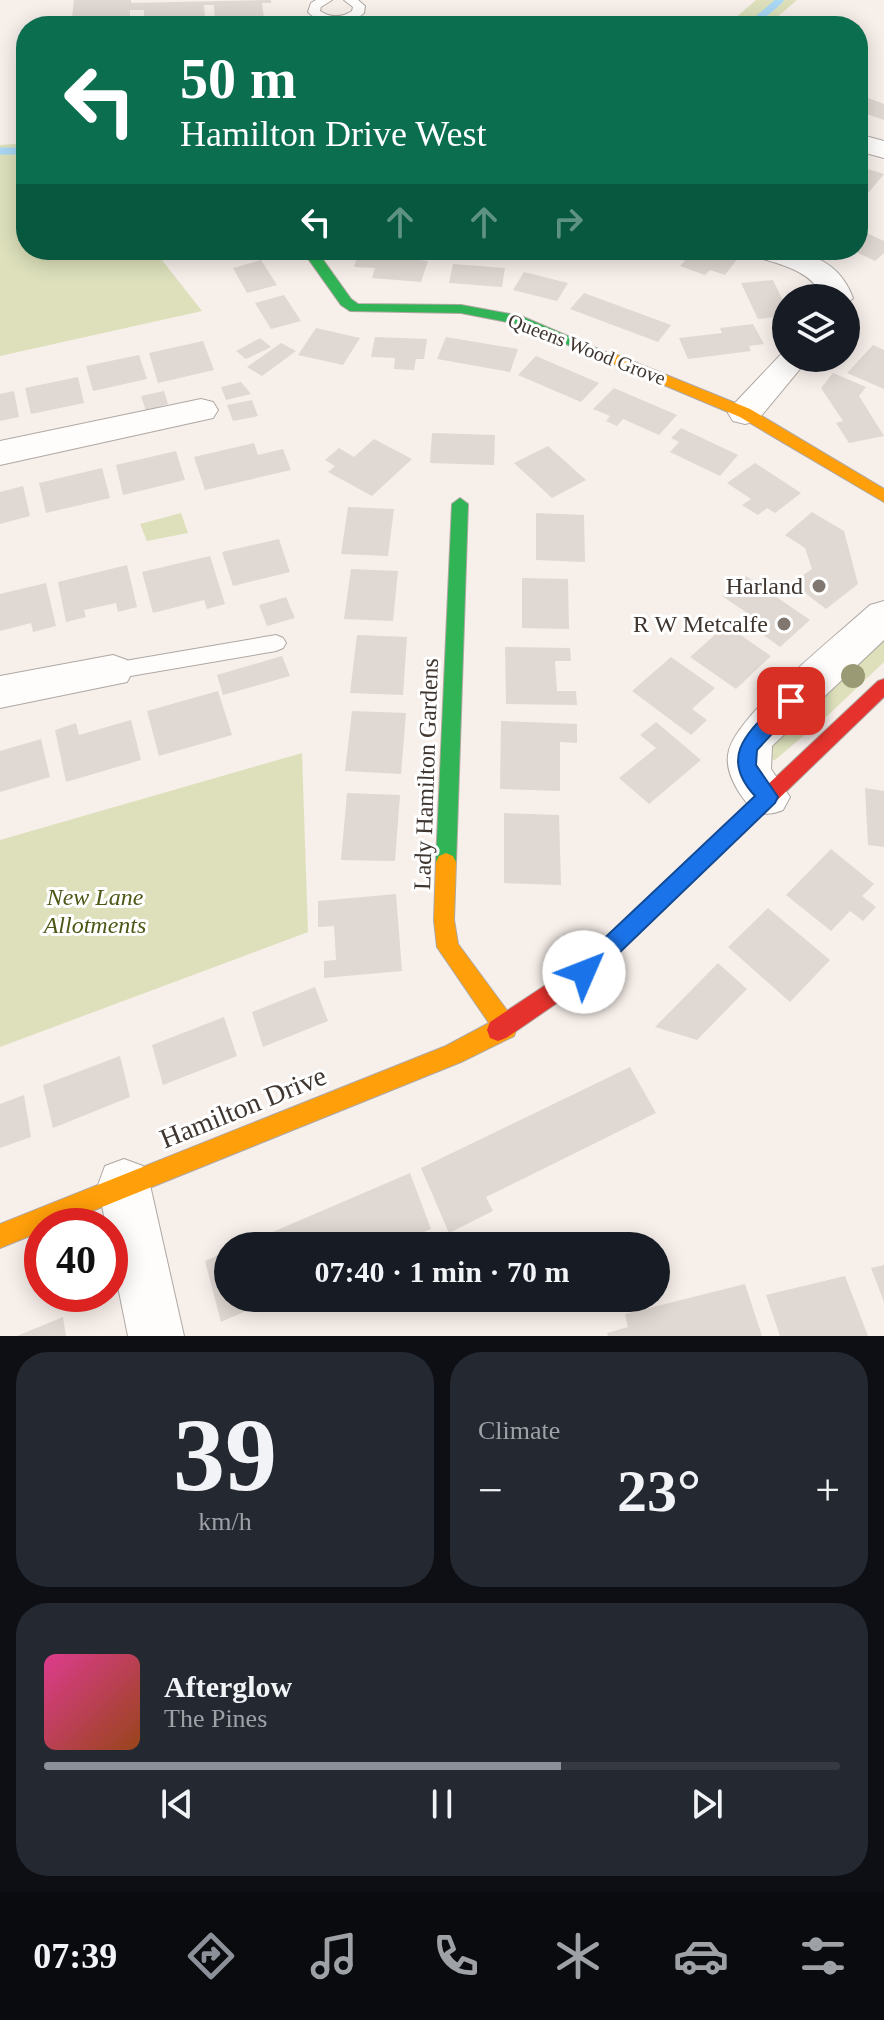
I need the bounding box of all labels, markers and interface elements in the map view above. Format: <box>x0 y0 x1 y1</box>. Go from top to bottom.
icon: left <box>48 48 152 152</box>
text: 50 m <box>180 48 297 110</box>
text: Hamilton Drive West <box>180 114 486 154</box>
icon: left <box>294 200 338 244</box>
icon: ahead <box>378 200 422 244</box>
icon: ahead <box>462 200 506 244</box>
icon: right <box>546 200 590 244</box>
map controls <box>772 284 860 372</box>
button: layers <box>772 284 860 372</box>
street label: Queens Wood Grove <box>505 309 669 389</box>
place label: Harland <box>726 573 803 599</box>
marker: Harland <box>810 577 828 595</box>
place label: R W Metcalfe <box>633 611 768 637</box>
marker: R W Metcalfe <box>775 615 793 633</box>
street label: Lady Hamilton Gardens <box>409 658 443 890</box>
pin <box>757 667 825 735</box>
icon: arrive <box>769 679 813 723</box>
park label: New Lane Allotments <box>42 884 146 938</box>
position arrow <box>542 930 626 1014</box>
street label: Hamilton Drive <box>155 1060 331 1154</box>
speed limit sign: 40 <box>24 1208 128 1312</box>
text: 07:40 · 1 min · 70 m <box>315 1255 570 1288</box>
text: 39 <box>173 1397 277 1512</box>
text: Climate <box>478 1416 560 1445</box>
text: 23° <box>617 1458 701 1524</box>
text: − <box>478 1466 503 1515</box>
text: + <box>815 1466 840 1515</box>
text: km/h <box>198 1507 252 1536</box>
text: Afterglow <box>164 1670 292 1703</box>
text: The Pines <box>164 1704 267 1733</box>
icon: previous <box>155 1782 199 1826</box>
icon: pause <box>420 1782 464 1826</box>
icon: next <box>685 1782 729 1826</box>
icon: directions <box>183 1928 239 1984</box>
icon: music <box>306 1928 362 1984</box>
icon: phone <box>428 1928 484 1984</box>
icon: climate <box>550 1928 606 1984</box>
icon: car <box>673 1928 729 1984</box>
icon: filters <box>795 1928 851 1984</box>
text: 07:39 <box>33 1936 117 1976</box>

